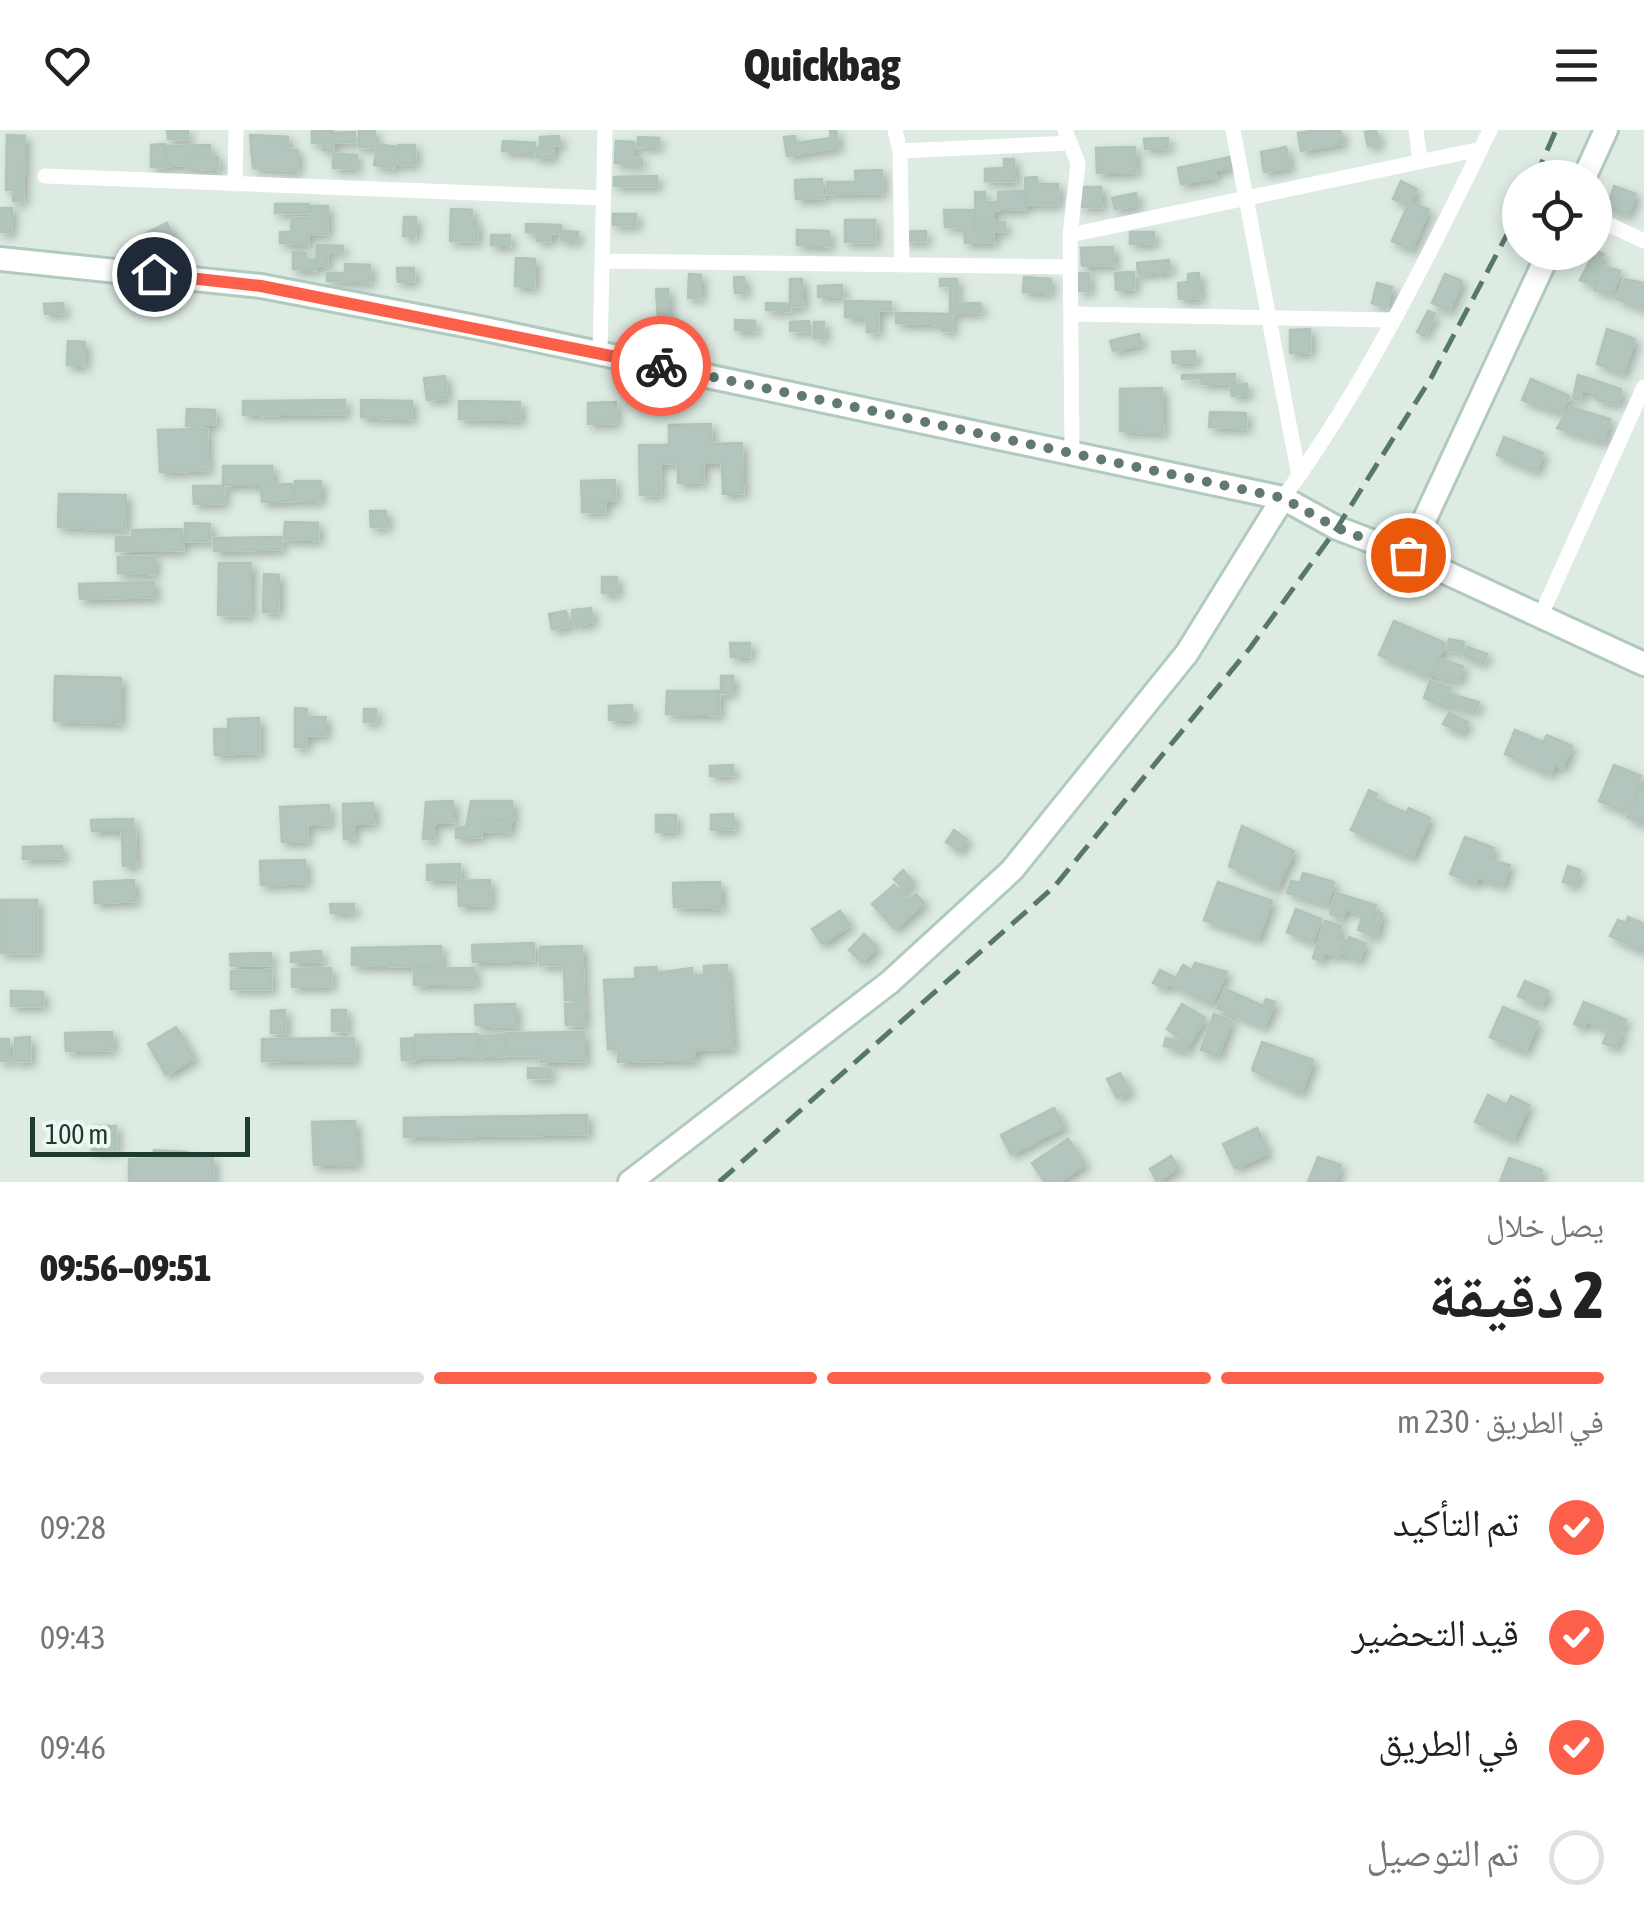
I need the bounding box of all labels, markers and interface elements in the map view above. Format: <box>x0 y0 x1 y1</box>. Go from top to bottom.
icon: heart <box>40 38 95 93</box>
icon: menu <box>1549 38 1604 93</box>
text: Quickbag <box>744 39 900 91</box>
map controls <box>1502 160 1612 270</box>
button: locate <box>1502 160 1612 270</box>
pin <box>112 232 197 317</box>
icon: home <box>127 247 182 302</box>
courier <box>611 316 711 416</box>
icon: bike <box>634 339 689 394</box>
pin <box>1366 513 1451 598</box>
icon: bag <box>1381 528 1436 583</box>
scale bar <box>30 1112 250 1156</box>
text: 100 m <box>45 1118 108 1150</box>
text: يصل خلال <box>1486 1207 1604 1244</box>
text: 09:51–09:56 <box>40 1246 212 1289</box>
text: 2 دقيقة <box>1428 1257 1604 1332</box>
text: في الطريق · 230 m <box>1397 1403 1604 1440</box>
icon: check <box>1549 1500 1604 1555</box>
text: تم التأكيد <box>1393 1501 1519 1544</box>
text: 09:28 <box>40 1509 106 1546</box>
icon: check <box>1549 1610 1604 1665</box>
text: قيد التحضير <box>1351 1611 1519 1654</box>
text: 09:43 <box>40 1619 106 1656</box>
icon: check <box>1549 1720 1604 1775</box>
text: في الطريق <box>1378 1721 1519 1764</box>
text: 09:46 <box>40 1729 106 1766</box>
text: تم التوصيل <box>1366 1831 1519 1874</box>

